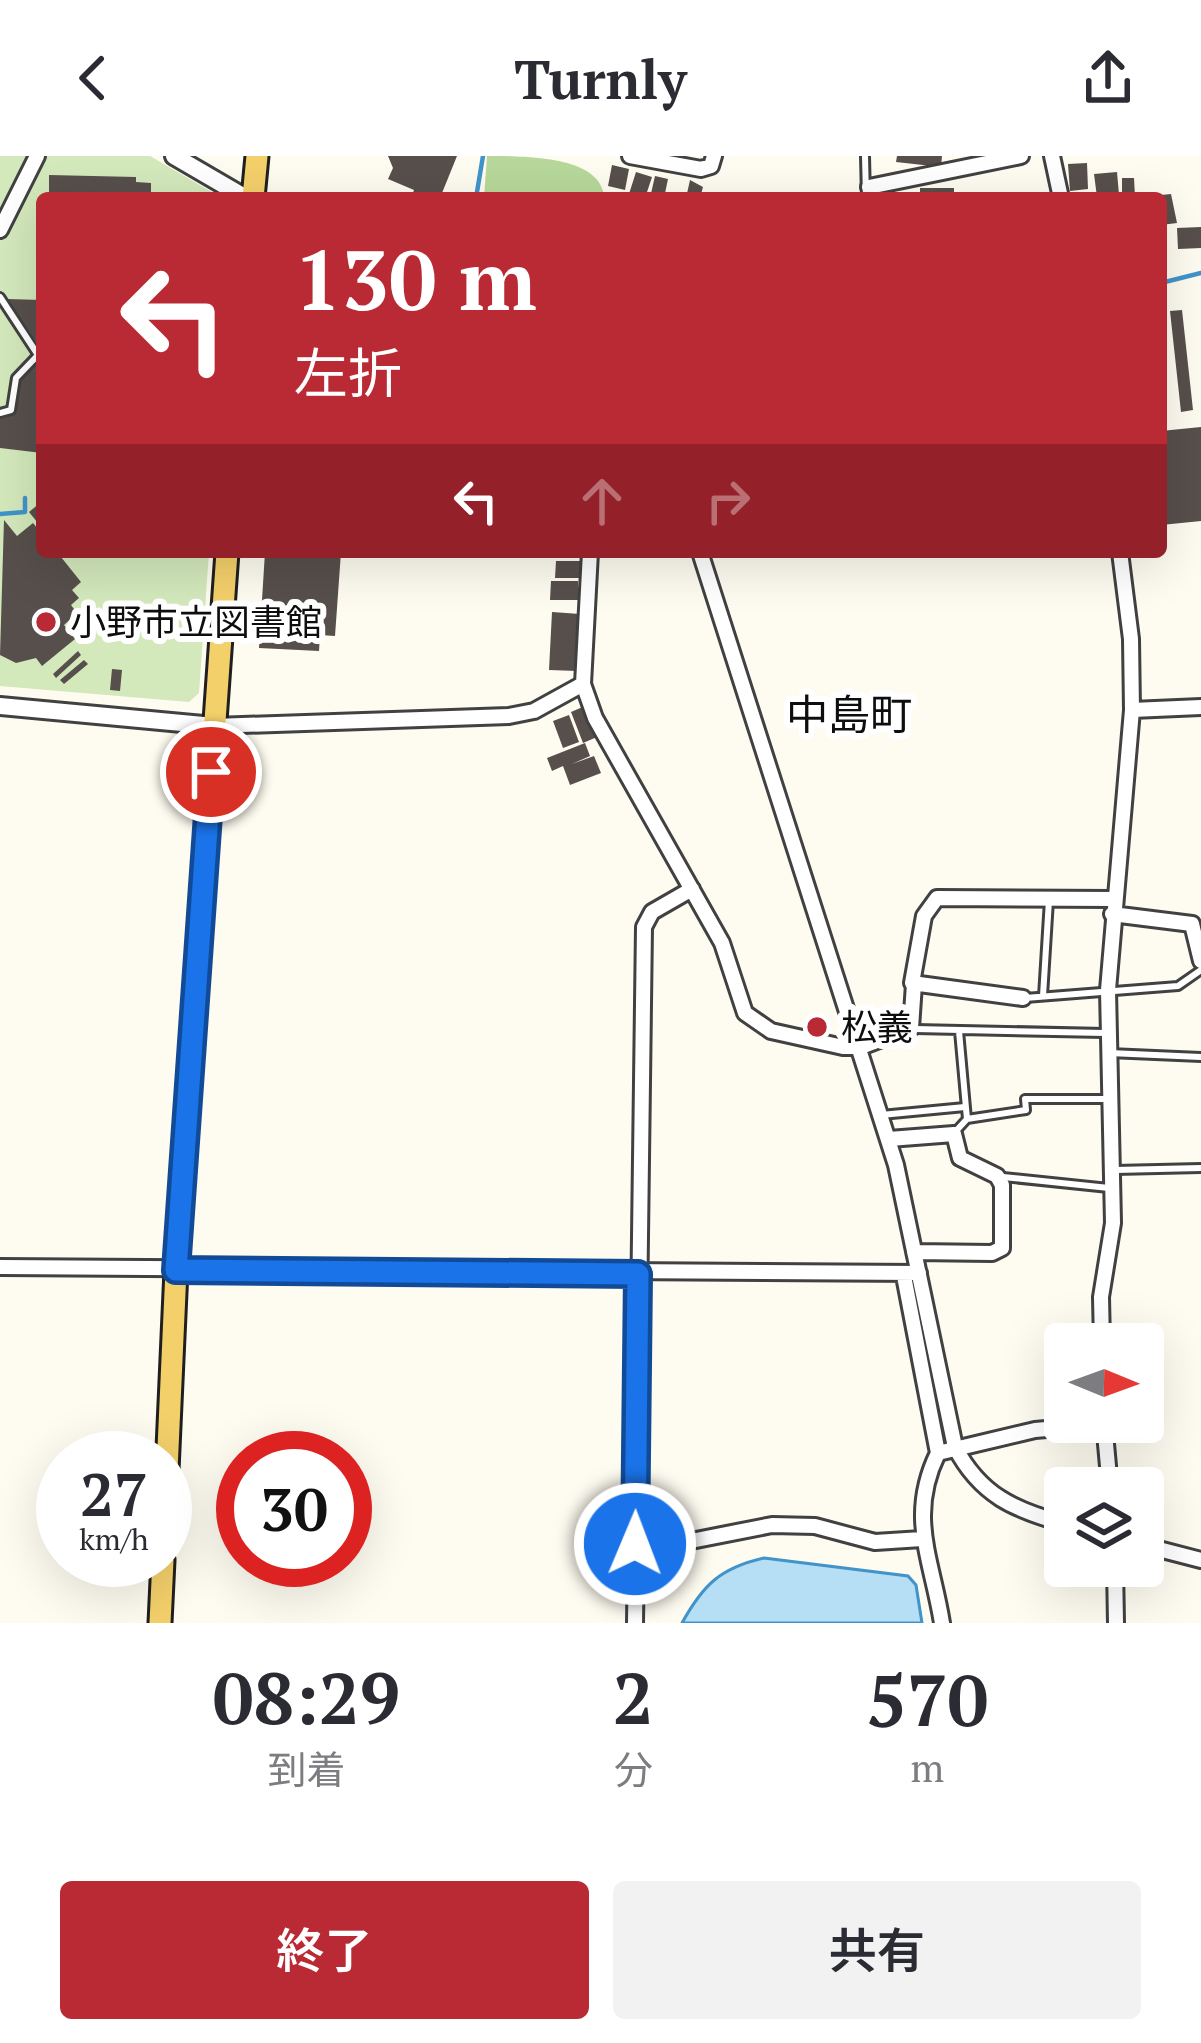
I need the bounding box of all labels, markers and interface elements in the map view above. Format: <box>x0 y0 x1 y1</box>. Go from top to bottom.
text: Turnly <box>514 43 687 114</box>
icon: back <box>60 45 126 111</box>
icon: share <box>1075 45 1141 111</box>
text: 130 m <box>294 223 537 334</box>
icon: left <box>96 240 252 396</box>
text: 左折 <box>294 337 402 408</box>
icon: left <box>443 468 509 534</box>
icon: ahead <box>569 468 635 534</box>
icon: right <box>695 468 761 534</box>
place label: 小野市立図書館 <box>70 598 322 645</box>
marker: 小野市立図書館 <box>33 609 59 635</box>
district label: 中島町 <box>786 686 912 742</box>
pin <box>160 721 262 823</box>
icon: arrive <box>178 739 244 805</box>
place label: 松義 <box>841 1003 913 1050</box>
marker: 松義 <box>804 1014 830 1040</box>
north arrow <box>1044 1323 1164 1443</box>
map controls <box>1044 1323 1164 1587</box>
speed limit sign: 30 <box>216 1431 372 1587</box>
text: 27 <box>80 1454 148 1533</box>
button: layers <box>1044 1467 1164 1587</box>
position arrow <box>572 1481 698 1607</box>
text: km/h <box>79 1519 149 1559</box>
text: 08:29 <box>213 1649 400 1745</box>
text: 2 <box>613 1649 654 1745</box>
text: 570 <box>866 1651 988 1747</box>
text: m <box>910 1741 944 1793</box>
text: 到着 <box>267 1743 345 1795</box>
text: 分 <box>614 1743 653 1795</box>
button: 終了 <box>60 1881 589 2019</box>
button: 共有 <box>613 1881 1141 2019</box>

